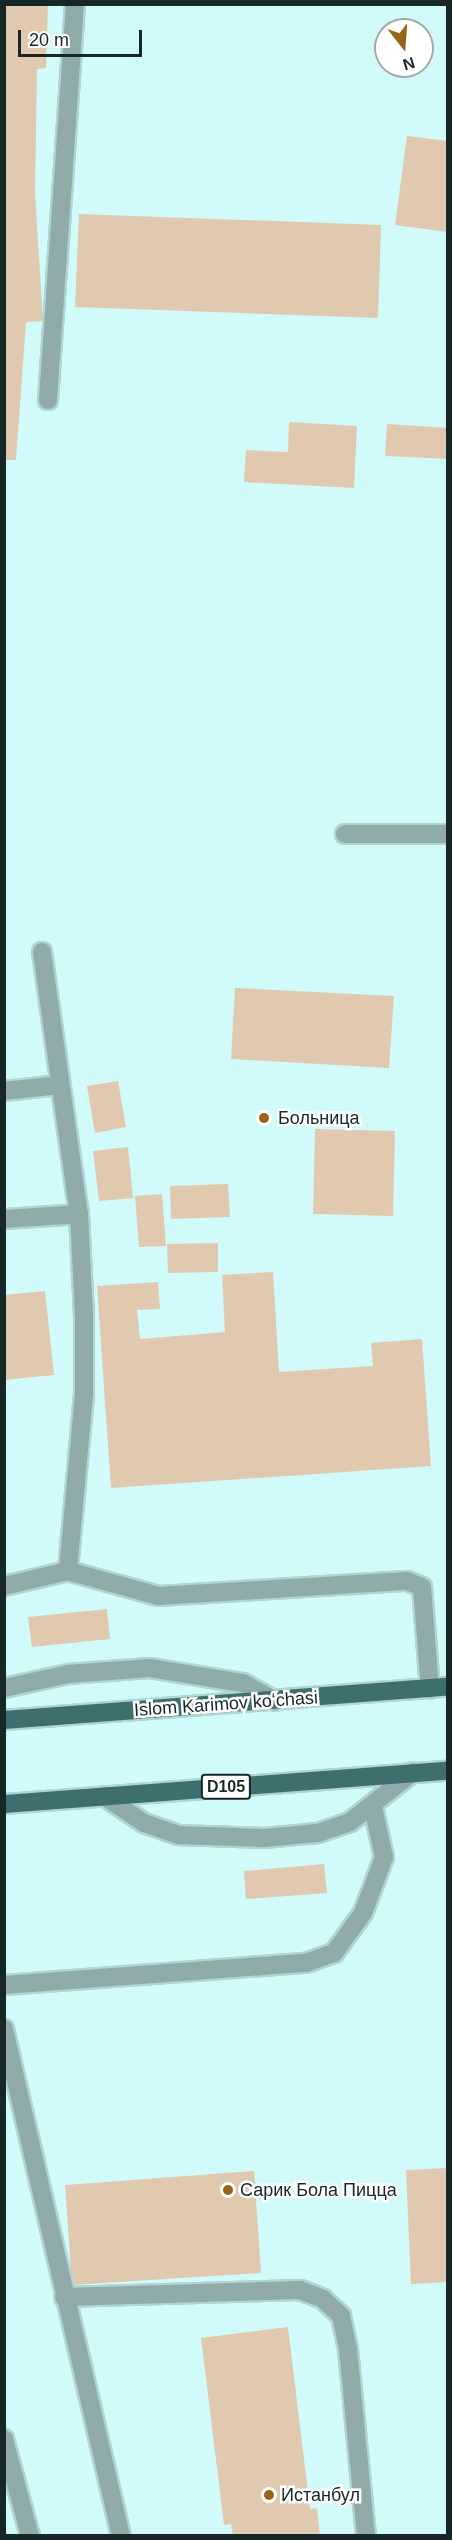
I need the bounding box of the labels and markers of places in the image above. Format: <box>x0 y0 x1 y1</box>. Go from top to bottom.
place label: Больница <box>278 1107 360 1129</box>
marker: Больница <box>255 1109 273 1127</box>
place label: Сарик Бола Пицца <box>240 2179 397 2201</box>
marker: Сарик Бола Пицца <box>221 2183 235 2197</box>
place label: Истанбул <box>281 2484 360 2506</box>
marker: Истанбул <box>262 2488 276 2502</box>

